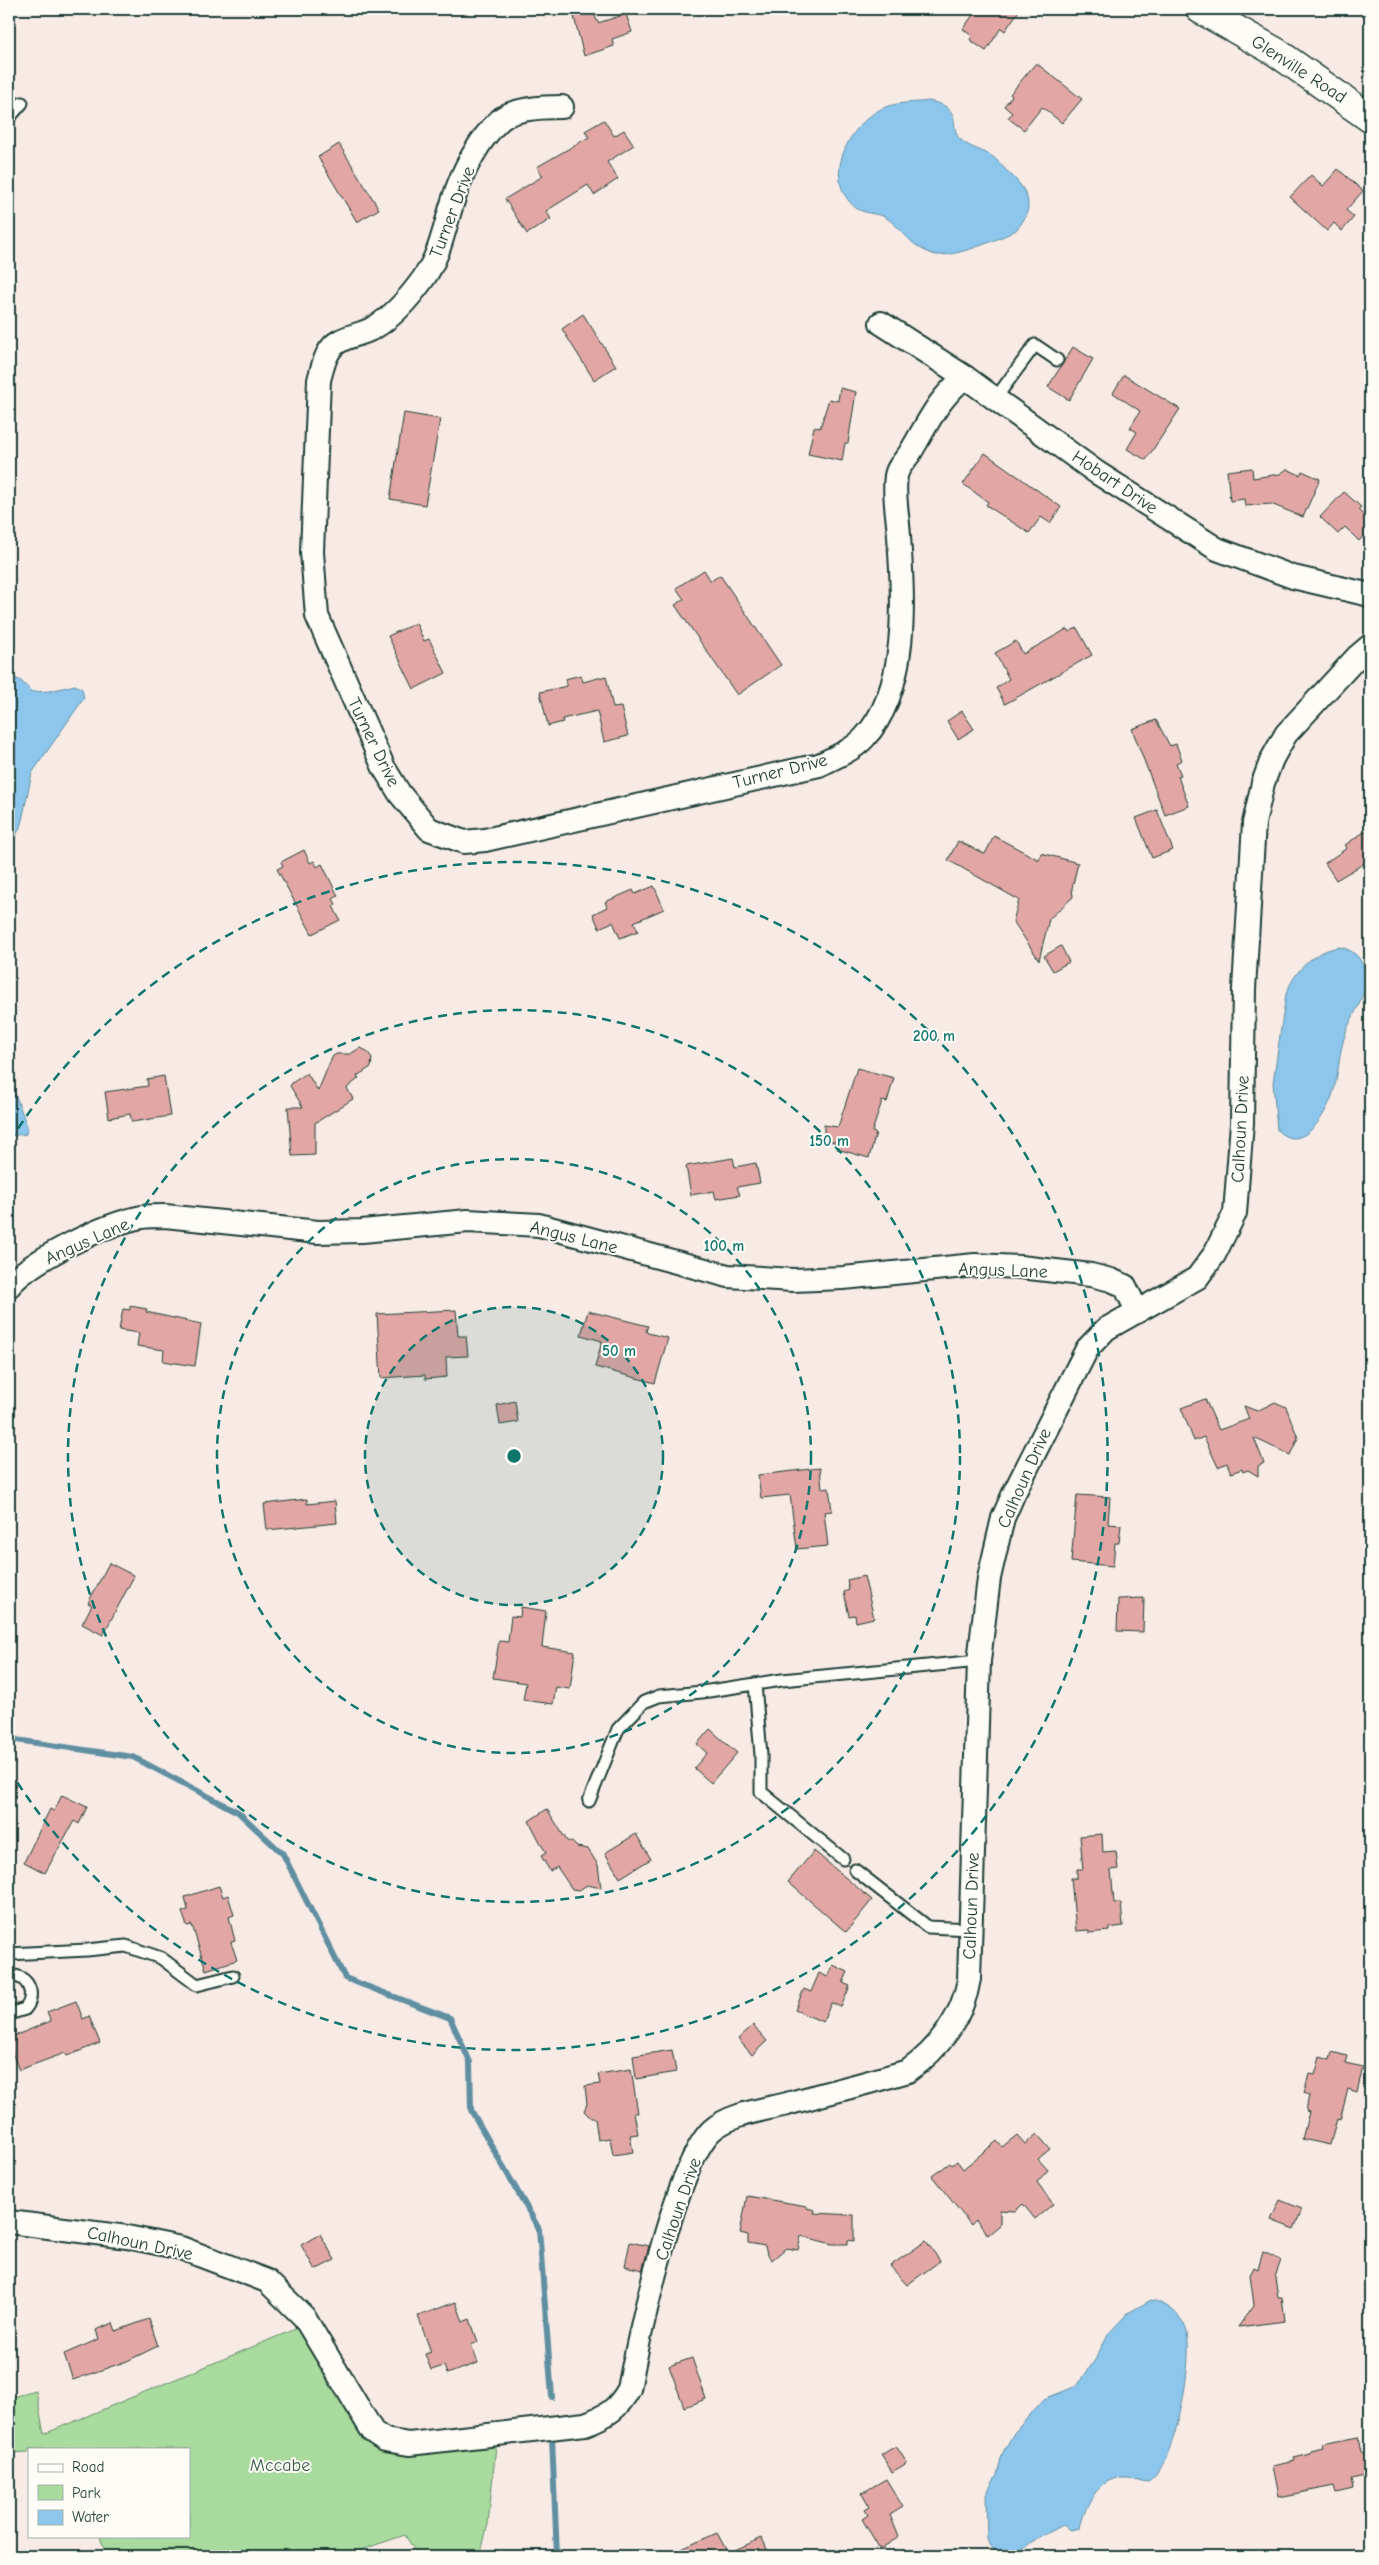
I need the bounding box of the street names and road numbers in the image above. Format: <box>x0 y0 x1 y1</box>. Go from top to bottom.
street label: Glenville Road <box>1247 31 1350 108</box>
street label: Turner Drive <box>425 163 480 261</box>
street label: Hobart Drive <box>1068 446 1161 519</box>
street label: Turner Drive <box>343 694 404 790</box>
street label: Turner Drive <box>731 750 830 793</box>
street label: Calhoun Drive <box>1227 1075 1254 1183</box>
street label: Angus Lane <box>42 1214 132 1269</box>
street label: Angus Lane <box>528 1216 620 1259</box>
street label: Angus Lane <box>958 1258 1048 1283</box>
street label: Calhoun Drive <box>993 1425 1056 1532</box>
street label: Calhoun Drive <box>959 1852 984 1960</box>
street label: Calhoun Drive <box>651 2155 706 2263</box>
street label: Calhoun Drive <box>85 2222 195 2265</box>

